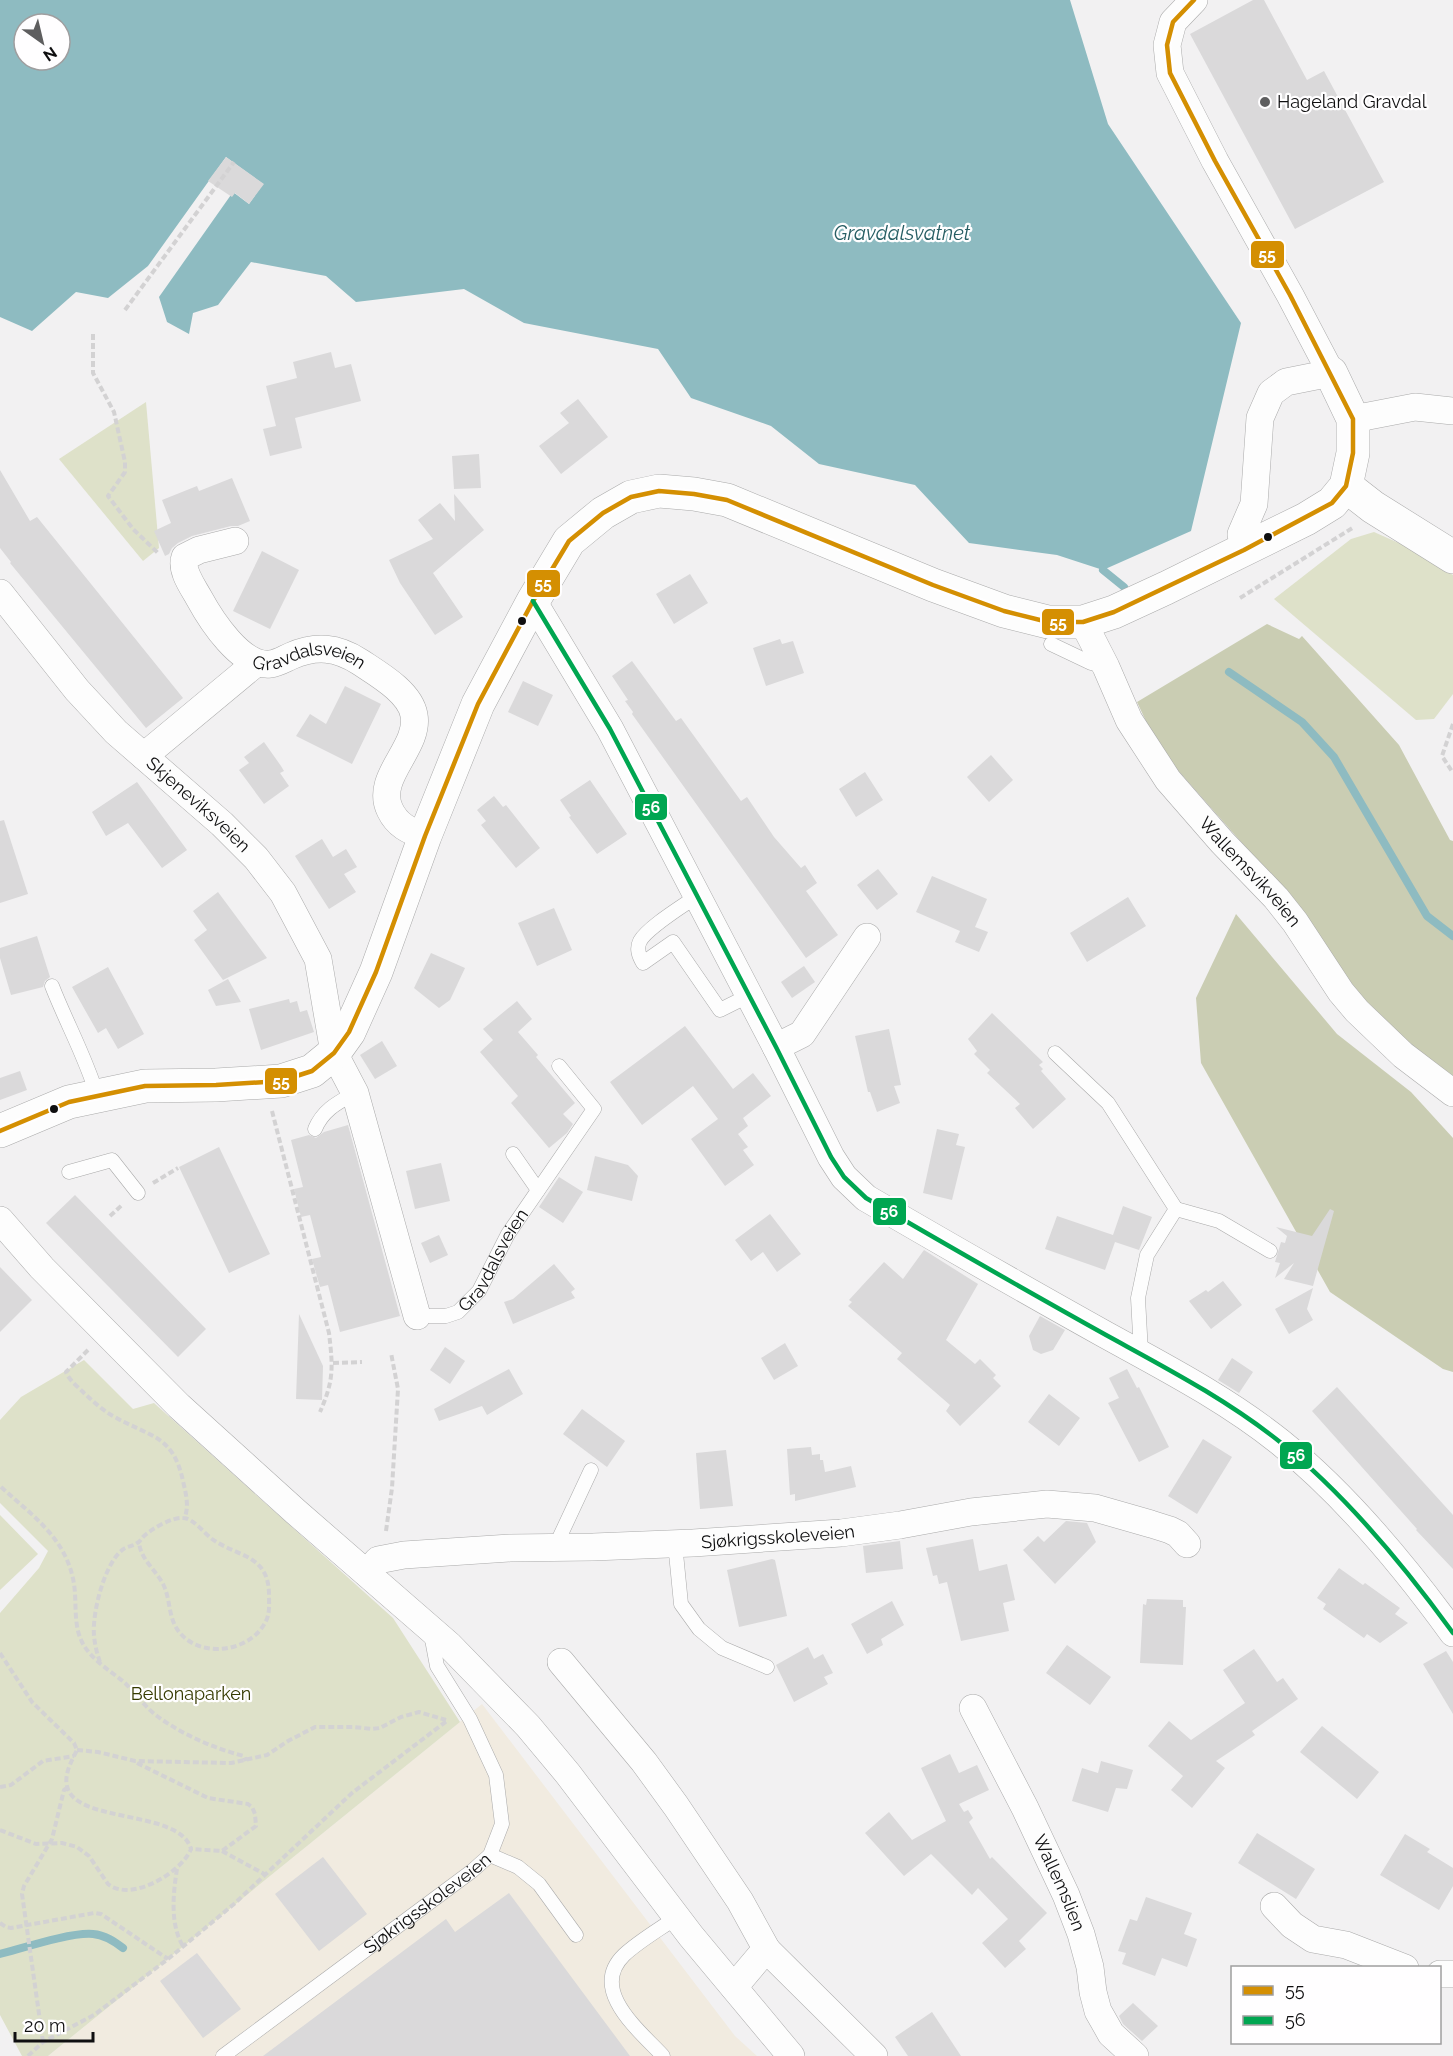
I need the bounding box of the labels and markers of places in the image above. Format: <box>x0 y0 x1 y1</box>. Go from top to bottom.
place label: Hageland Gravdal <box>1277 91 1427 112</box>
marker: Hageland Gravdal <box>1258 95 1272 109</box>
unlabelled marker <box>1262 531 1274 543</box>
unlabelled marker <box>516 615 528 627</box>
unlabelled marker <box>48 1103 60 1115</box>

